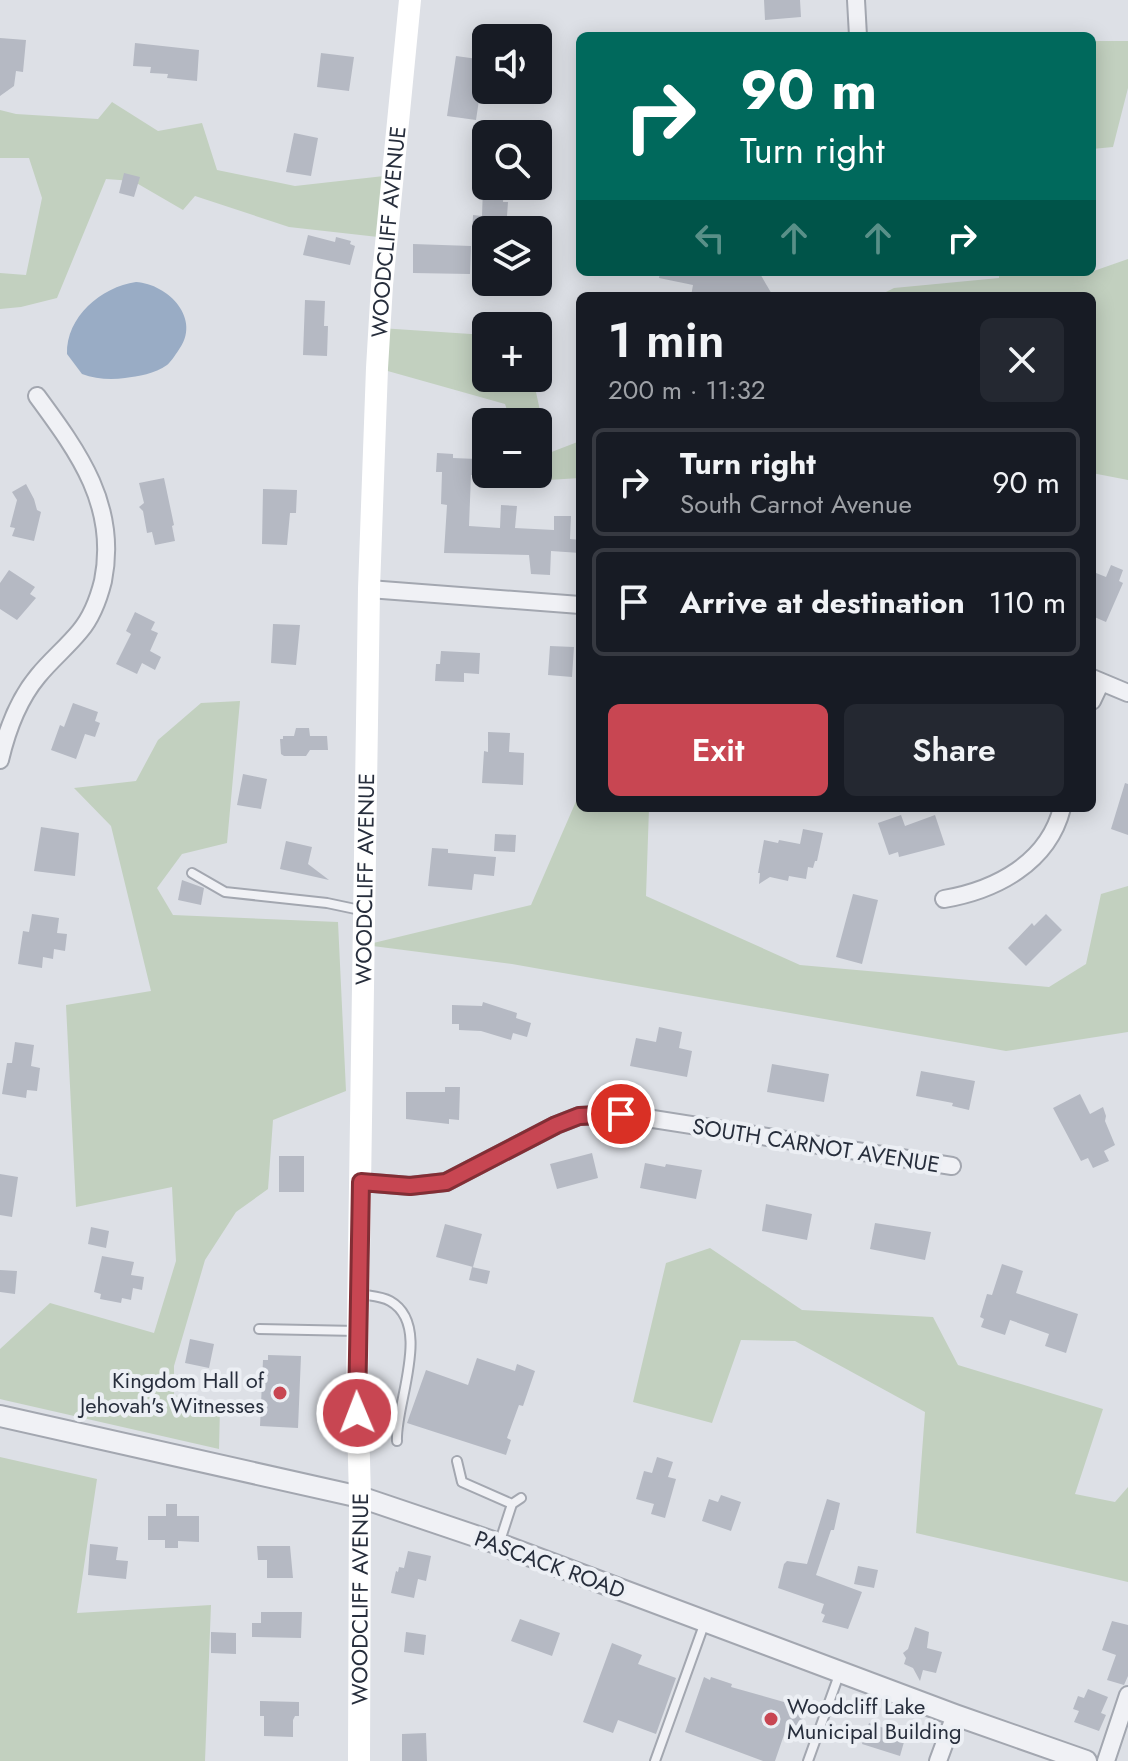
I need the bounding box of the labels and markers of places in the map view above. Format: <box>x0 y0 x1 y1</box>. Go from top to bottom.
pin <box>587 1080 655 1148</box>
place label: Kingdom Hall of Jehovah's Witnesses <box>77 1364 265 1421</box>
marker: Kingdom Hall of Jehovah's Witnesses <box>271 1384 289 1402</box>
place label: Woodcliff Lake Municipal Building <box>787 1690 962 1747</box>
marker: Woodcliff Lake Municipal Building <box>762 1710 780 1728</box>

